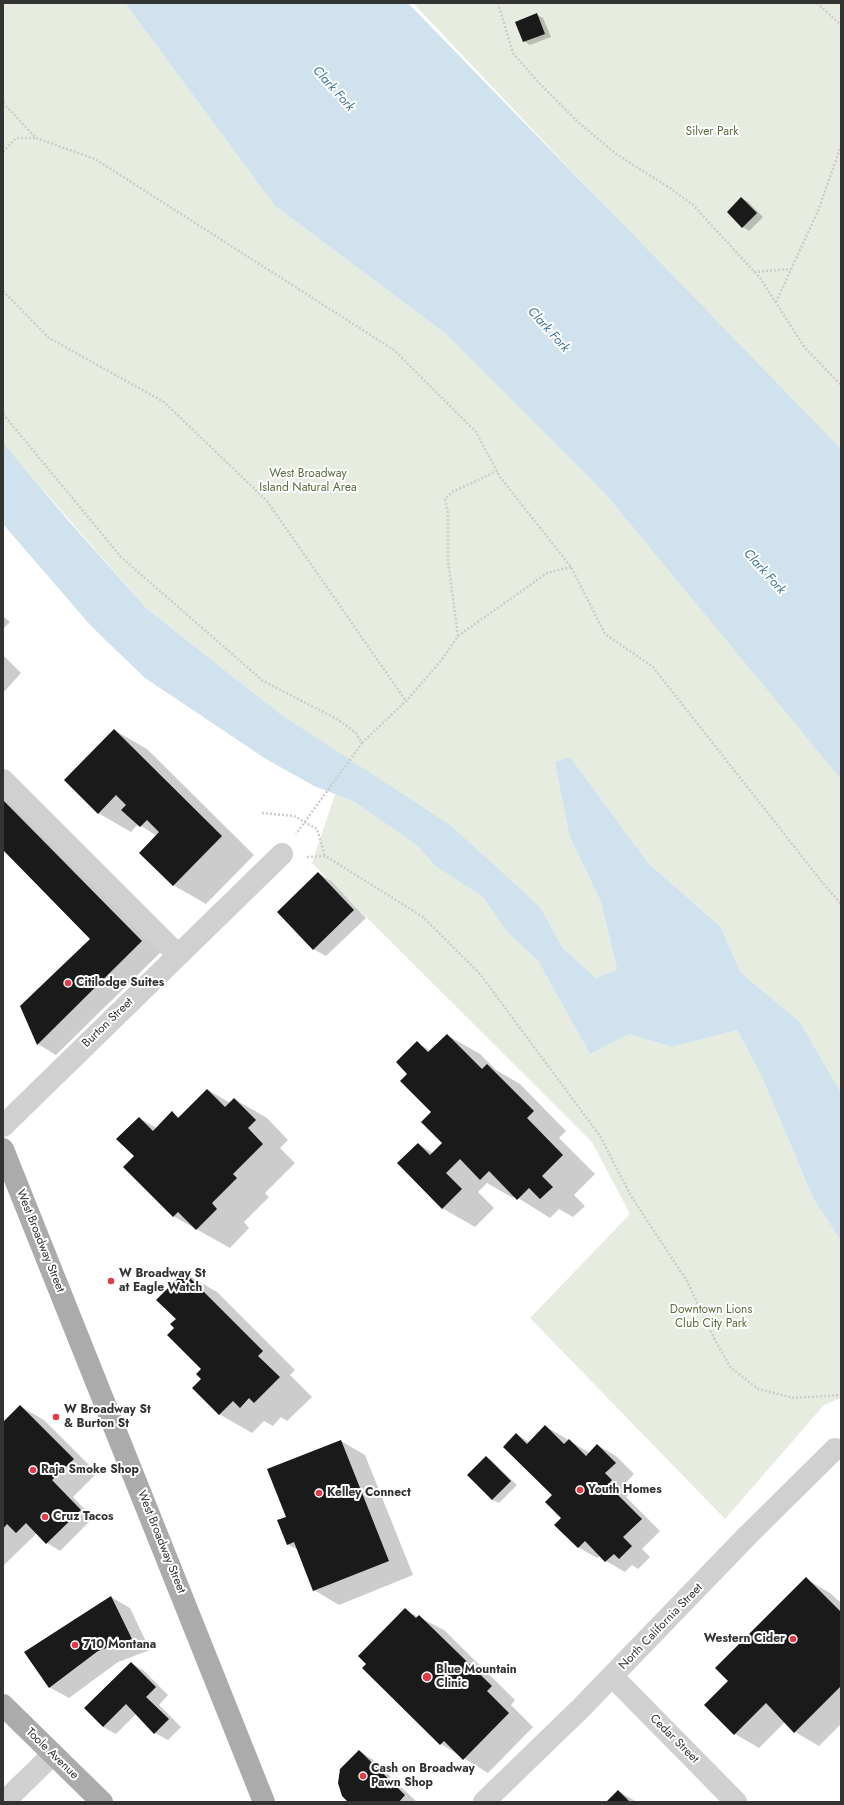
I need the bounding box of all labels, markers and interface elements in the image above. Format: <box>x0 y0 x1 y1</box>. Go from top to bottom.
water label: Clark Fork <box>309 63 357 115</box>
park label: Silver Park <box>686 125 738 139</box>
water label: Clark Fork <box>524 304 572 356</box>
park label: West Broadway Island Natural Area <box>259 467 357 495</box>
water label: Clark Fork <box>740 546 788 598</box>
place label: Citilodge Suites <box>76 976 164 990</box>
marker: Citilodge Suites <box>63 978 73 988</box>
street label: Burton Street <box>80 995 136 1051</box>
street label: West Broadway Street <box>13 1187 67 1295</box>
place label: W Broadway St at Eagle Watch <box>119 1267 206 1295</box>
marker: W Broadway St at Eagle Watch <box>106 1276 116 1286</box>
park label: Downtown Lions Club City Park <box>670 1303 752 1331</box>
place label: W Broadway St & Burton St <box>64 1403 151 1431</box>
marker: W Broadway St & Burton St <box>51 1412 61 1422</box>
place label: Raja Smoke Shop <box>41 1463 139 1477</box>
marker: Raja Smoke Shop <box>28 1465 38 1475</box>
place label: Youth Homes <box>588 1483 662 1497</box>
marker: Youth Homes <box>575 1485 585 1495</box>
place label: Kelley Connect <box>327 1486 411 1500</box>
street label: West Broadway Street <box>134 1488 188 1596</box>
marker: Kelley Connect <box>314 1488 324 1498</box>
place label: Cruz Tacos <box>53 1510 114 1524</box>
marker: Cruz Tacos <box>40 1512 50 1522</box>
street label: North California Street <box>616 1581 706 1673</box>
place label: Western Cider <box>704 1632 785 1646</box>
marker: Western Cider <box>788 1634 798 1644</box>
place label: 710 Montana <box>83 1638 156 1652</box>
marker: 710 Montana <box>70 1640 80 1650</box>
place label: Blue Mountain Clinic <box>436 1663 517 1691</box>
marker: Blue Mountain Clinic <box>421 1671 433 1683</box>
street label: Cedar Street <box>647 1712 701 1766</box>
street label: Toole Avenue <box>23 1725 81 1783</box>
place label: Cash on Broadway Pawn Shop <box>371 1762 475 1790</box>
marker: Cash on Broadway Pawn Shop <box>358 1771 368 1781</box>

